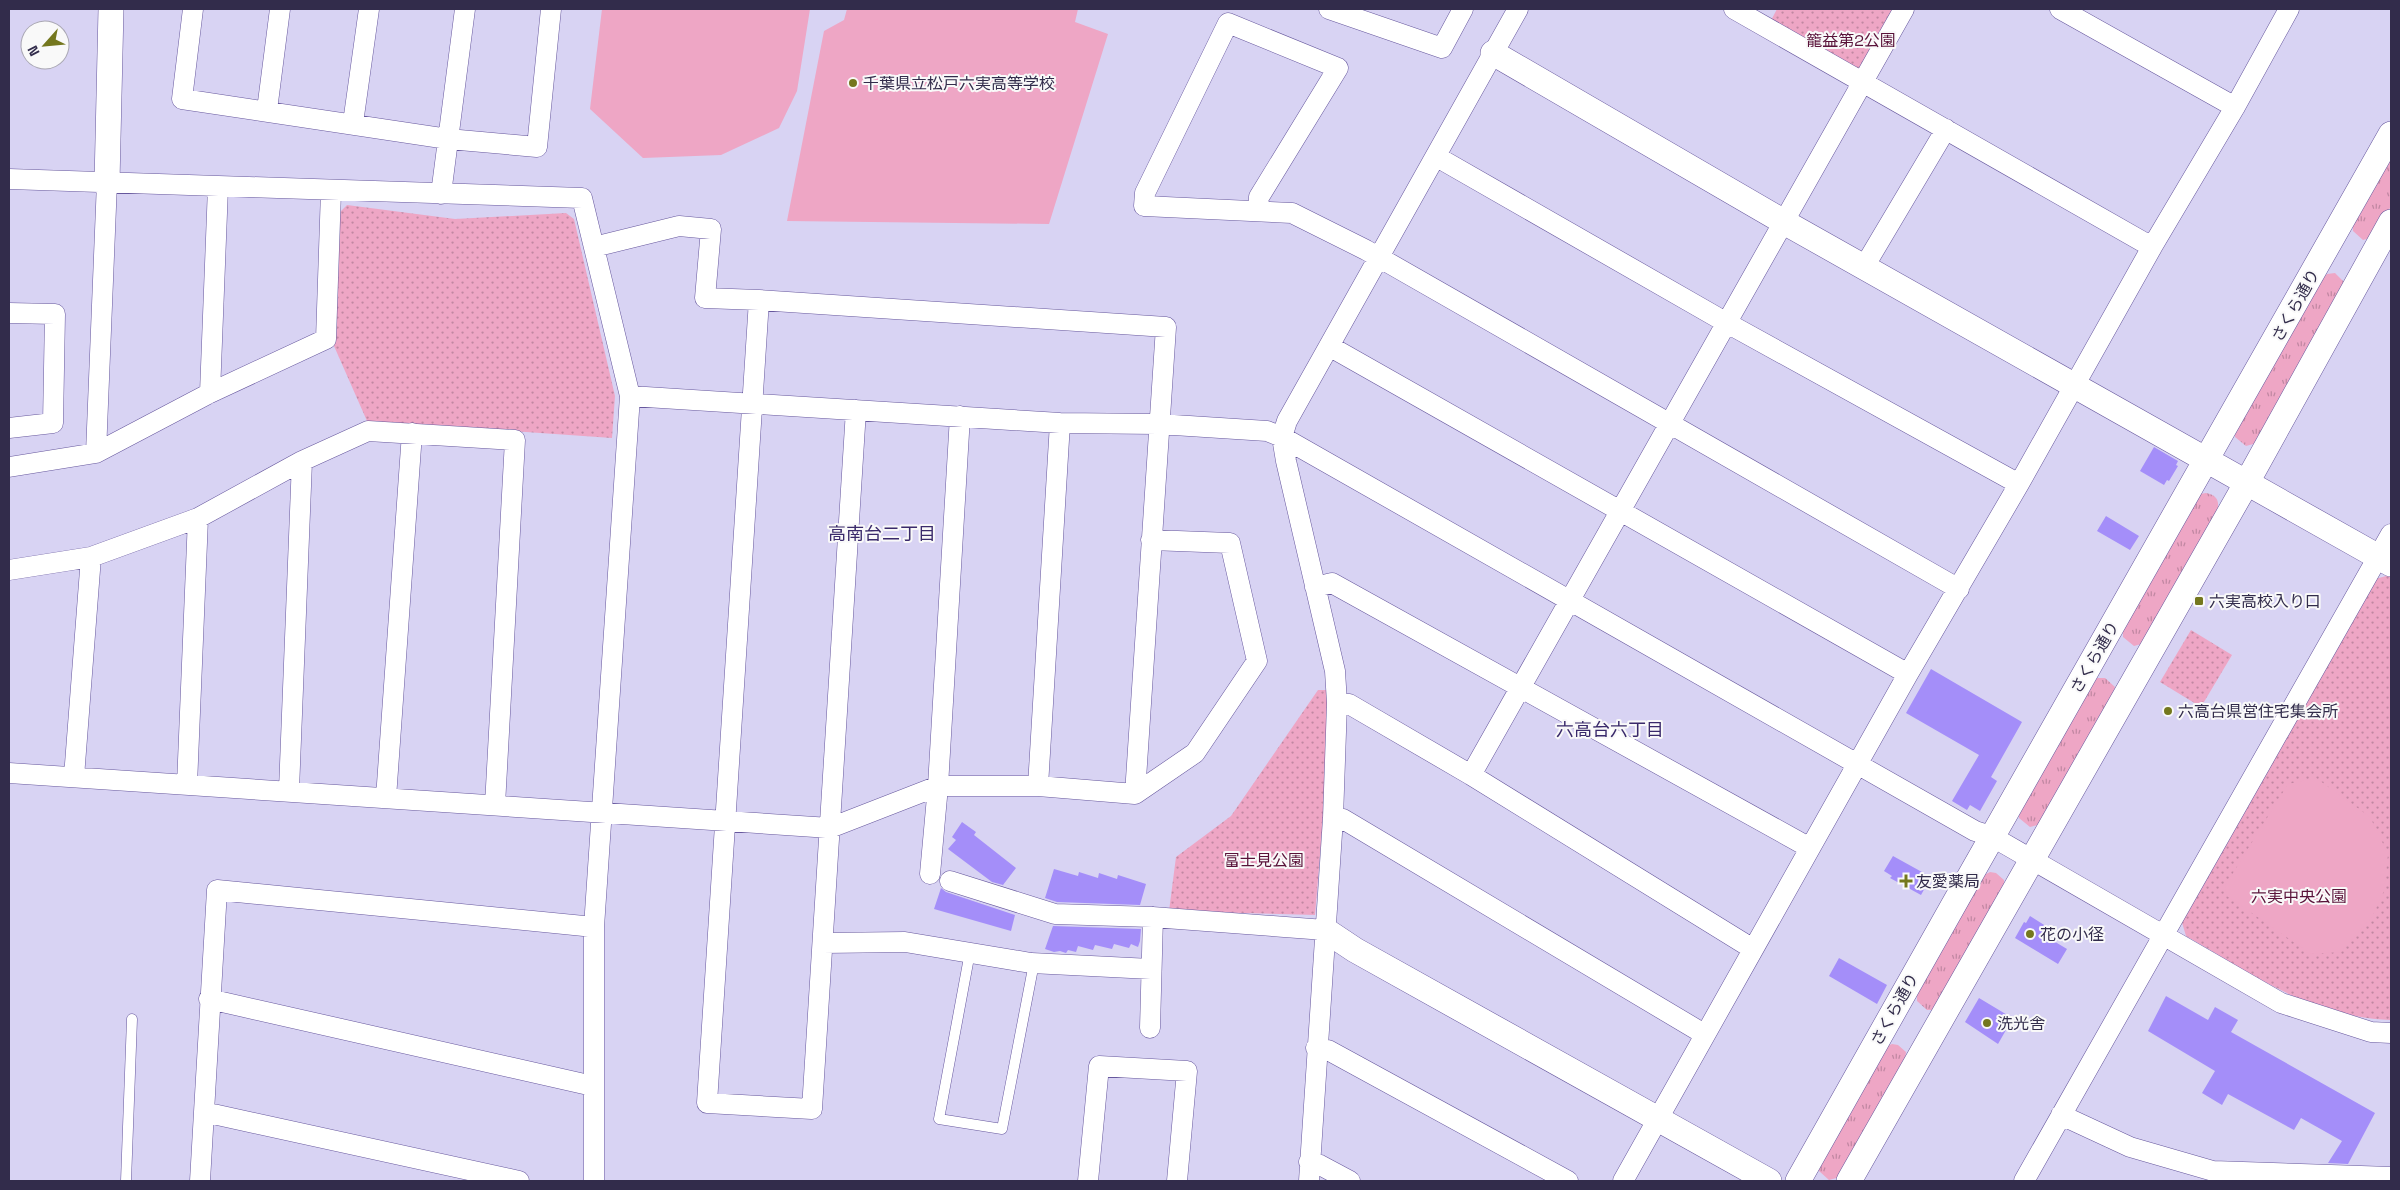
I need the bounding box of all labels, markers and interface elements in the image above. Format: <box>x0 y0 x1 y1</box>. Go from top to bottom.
north arrow <box>20 20 70 70</box>
park label: 籠益第2公園 <box>1806 30 1896 51</box>
text: N <box>23 43 44 59</box>
place label: 千葉県立松戸六実高等学校 <box>863 73 1055 94</box>
marker: 千葉県立松戸六実高等学校 <box>847 77 859 89</box>
street label: さくら通り <box>2267 265 2324 345</box>
district label: 高南台二丁目 <box>828 522 936 545</box>
place label: 六実高校入り口 <box>2209 591 2321 612</box>
marker: 六実高校入り口 <box>2193 595 2205 607</box>
street label: さくら通り <box>2065 617 2124 697</box>
place label: 六高台県営住宅集会所 <box>2178 701 2338 722</box>
marker: 六高台県営住宅集会所 <box>2162 705 2174 717</box>
district label: 六高台六丁目 <box>1556 718 1664 741</box>
park label: 富士見公園 <box>1224 850 1304 871</box>
place label: 友愛薬局 <box>1916 871 1980 892</box>
marker: 友愛薬局 <box>1900 875 1912 887</box>
park label: 六実中央公園 <box>2251 886 2347 907</box>
place label: 花の小径 <box>2040 924 2104 945</box>
marker: 花の小径 <box>2024 928 2036 940</box>
street label: さくら通り <box>1866 969 1923 1049</box>
place label: 洗光舎 <box>1997 1013 2045 1034</box>
marker: 洗光舎 <box>1981 1017 1993 1029</box>

